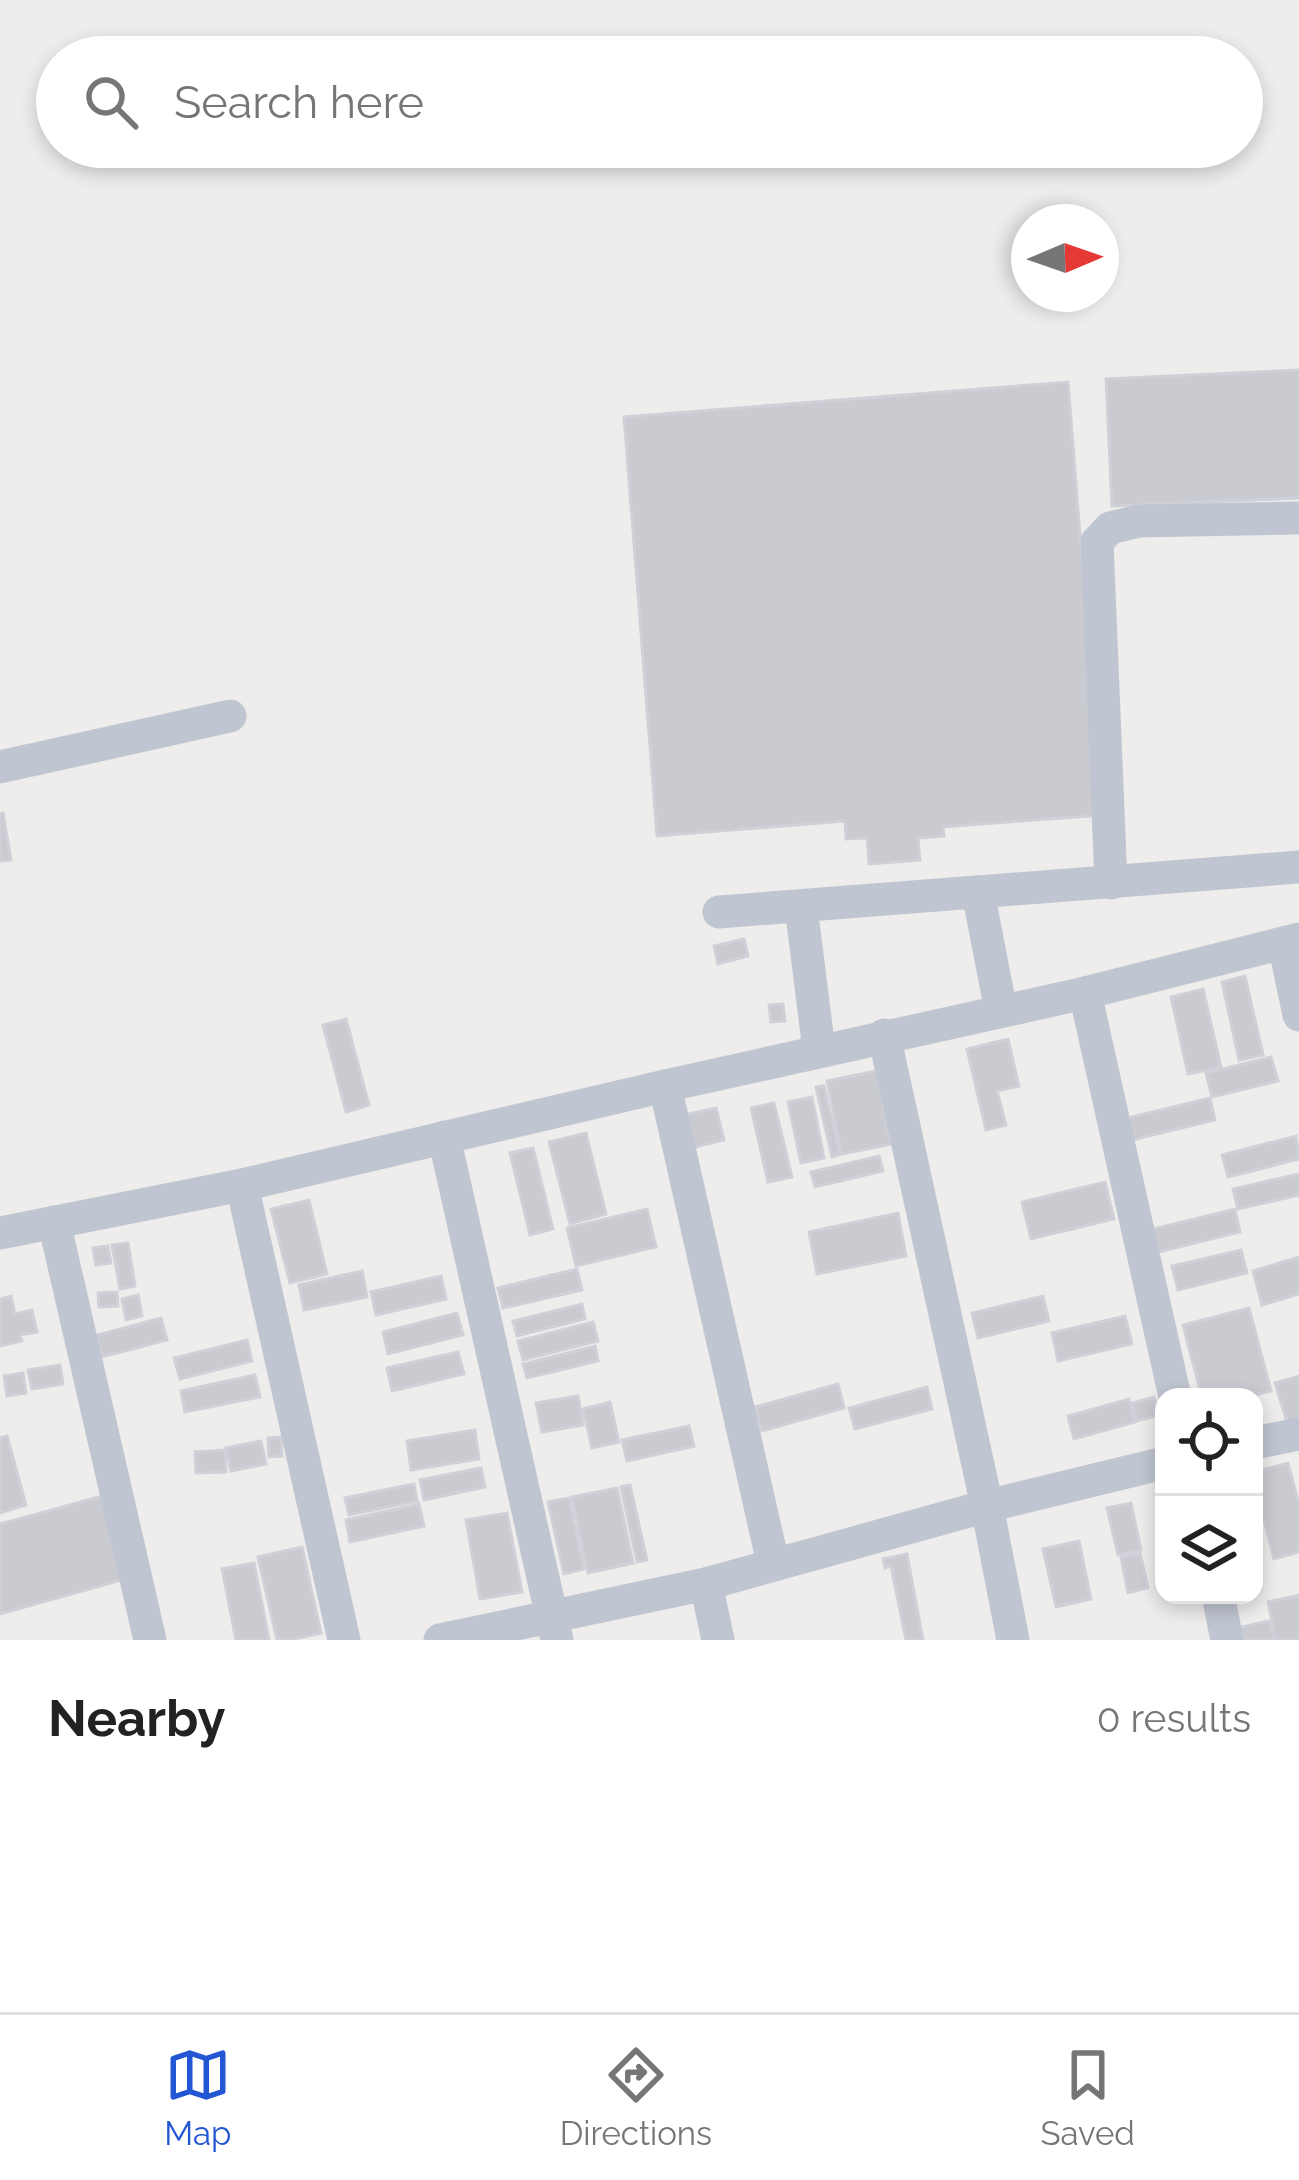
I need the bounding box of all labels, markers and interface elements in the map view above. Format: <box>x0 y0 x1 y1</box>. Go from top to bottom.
search box <box>36 36 1263 168</box>
icon: search <box>78 69 144 135</box>
text: Search here <box>174 76 424 129</box>
north arrow <box>1011 204 1119 312</box>
map controls <box>1155 1388 1263 1604</box>
button: locate <box>1155 1388 1263 1496</box>
button: layers <box>1155 1496 1263 1604</box>
text: Nearby <box>48 1688 225 1748</box>
text: 0 results <box>1097 1695 1251 1741</box>
tab: Map <box>164 2042 231 2153</box>
tab: Directions <box>560 2042 712 2153</box>
tab: Saved <box>1040 2042 1135 2153</box>

